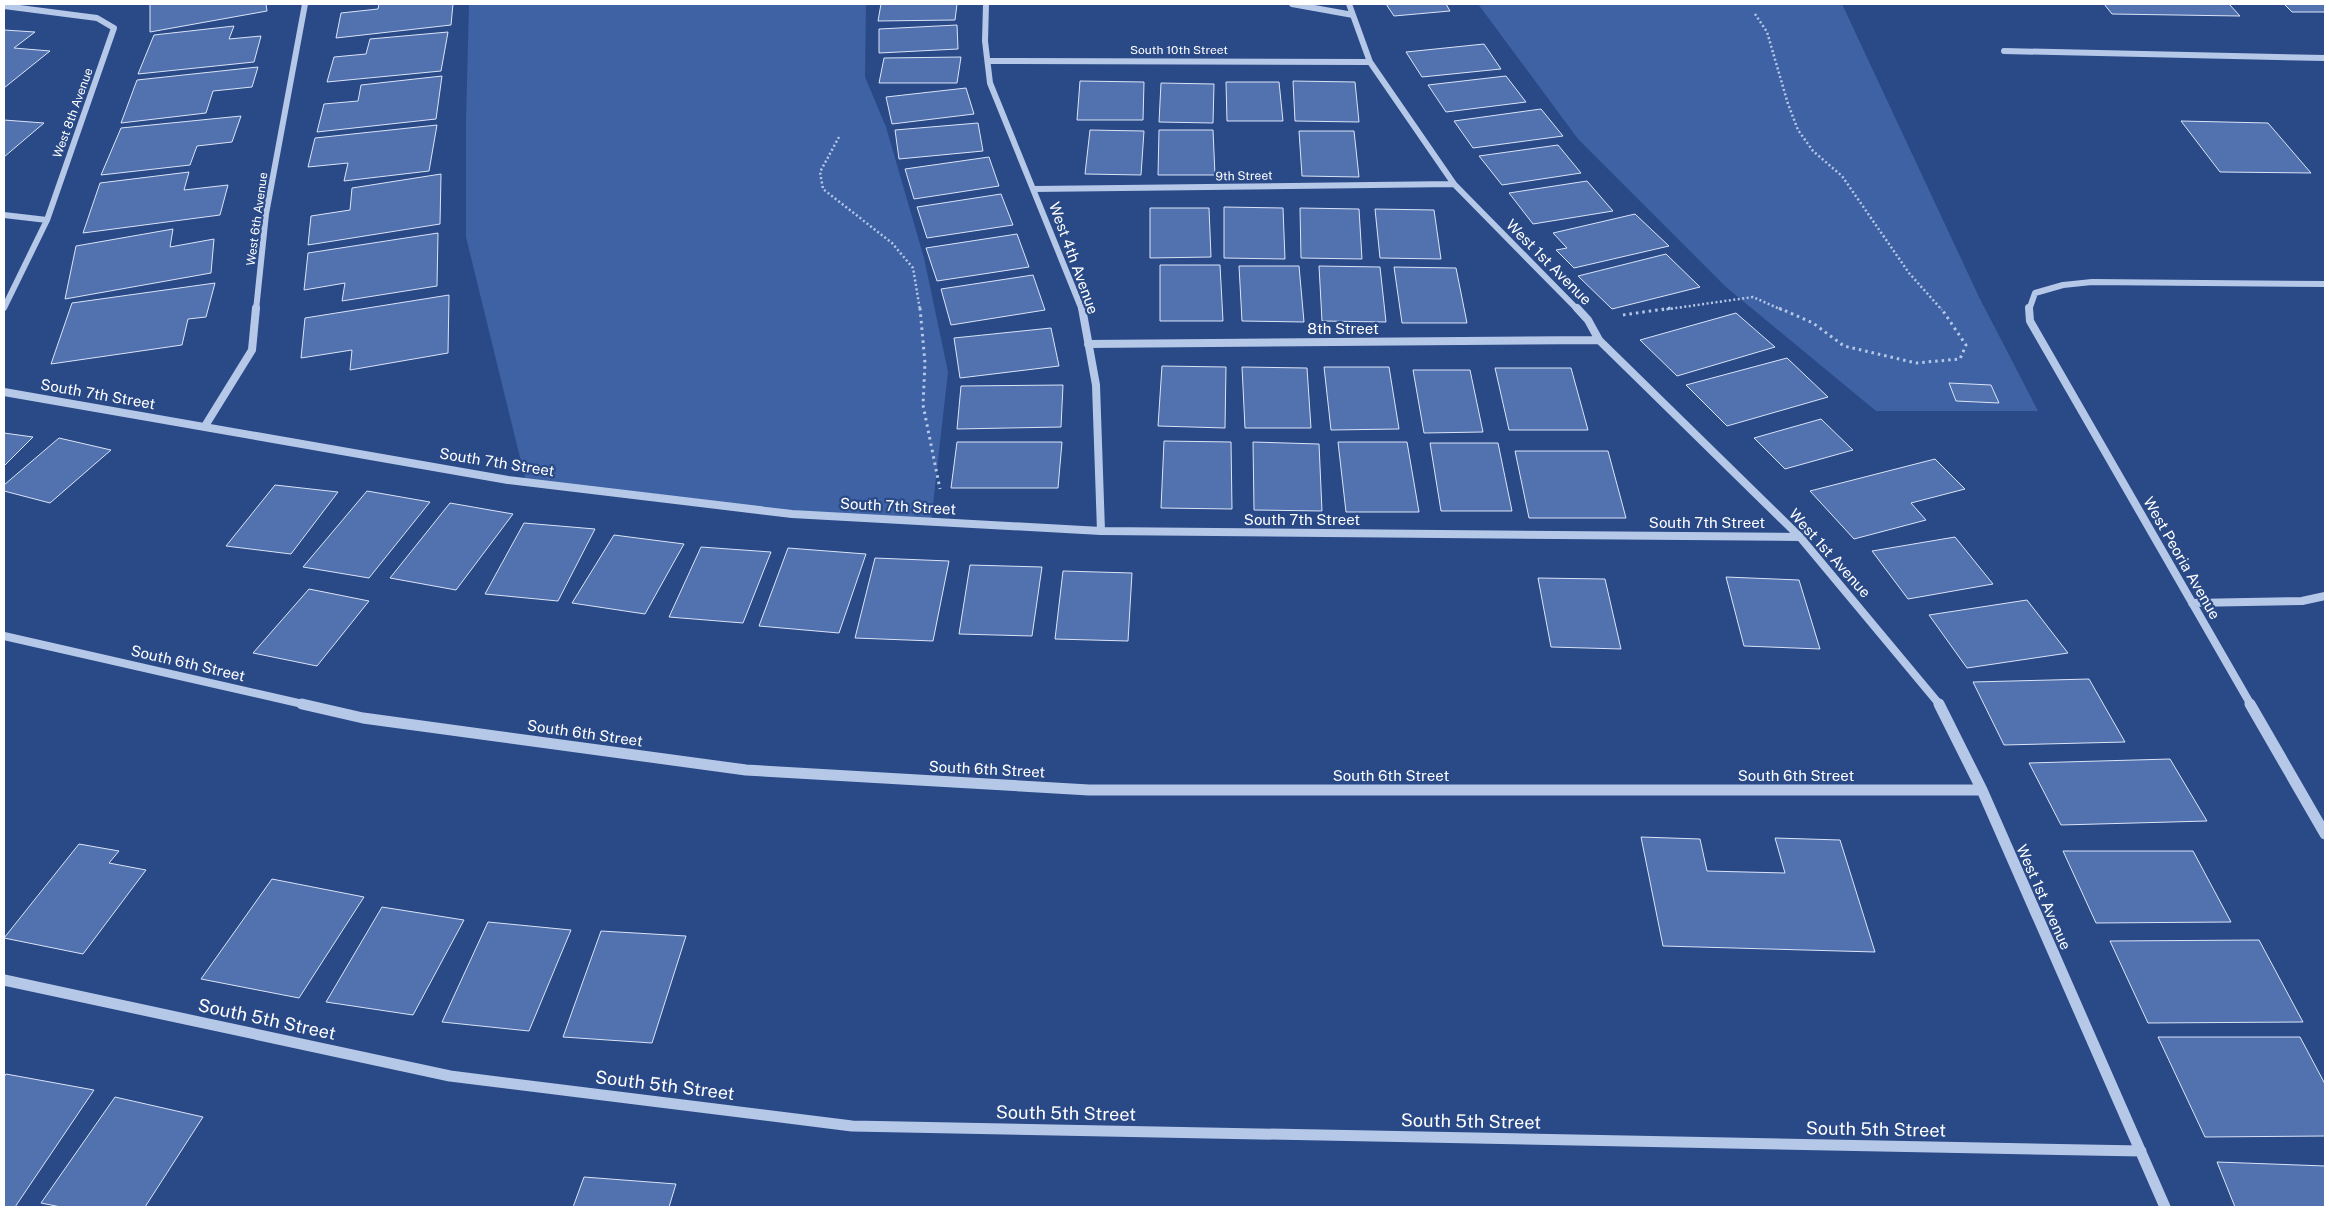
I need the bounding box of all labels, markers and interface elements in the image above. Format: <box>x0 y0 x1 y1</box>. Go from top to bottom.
street label: South 10th Street <box>1130 43 1228 57</box>
street label: West 8th Avenue <box>50 66 96 160</box>
street label: 9th Street <box>1215 168 1273 183</box>
street label: West 6th Avenue <box>244 171 271 267</box>
street label: West 4th Avenue <box>1046 200 1102 316</box>
street label: West 1st Avenue <box>1503 216 1595 308</box>
street label: 8th Street <box>1307 320 1379 337</box>
street label: South 7th Street <box>39 376 157 412</box>
street label: South 7th Street <box>438 445 556 480</box>
street label: South 7th Street <box>839 494 957 518</box>
street label: West Peoria Avenue <box>2140 494 2224 622</box>
street label: West 1st Avenue <box>1786 505 1874 601</box>
street label: South 7th Street <box>1244 511 1360 528</box>
street label: South 7th Street <box>1649 514 1765 531</box>
street label: South 6th Street <box>129 642 247 684</box>
street label: South 6th Street <box>526 716 644 750</box>
street label: South 6th Street <box>928 757 1046 781</box>
street label: South 6th Street <box>1333 767 1449 784</box>
street label: South 6th Street <box>1738 767 1854 784</box>
street label: West 1st Avenue <box>2013 842 2075 952</box>
street label: South 5th Street <box>196 994 338 1044</box>
street label: South 5th Street <box>594 1066 736 1104</box>
street label: South 5th Street <box>996 1101 1136 1125</box>
street label: South 5th Street <box>1401 1109 1541 1133</box>
street label: South 5th Street <box>1806 1117 1946 1141</box>

